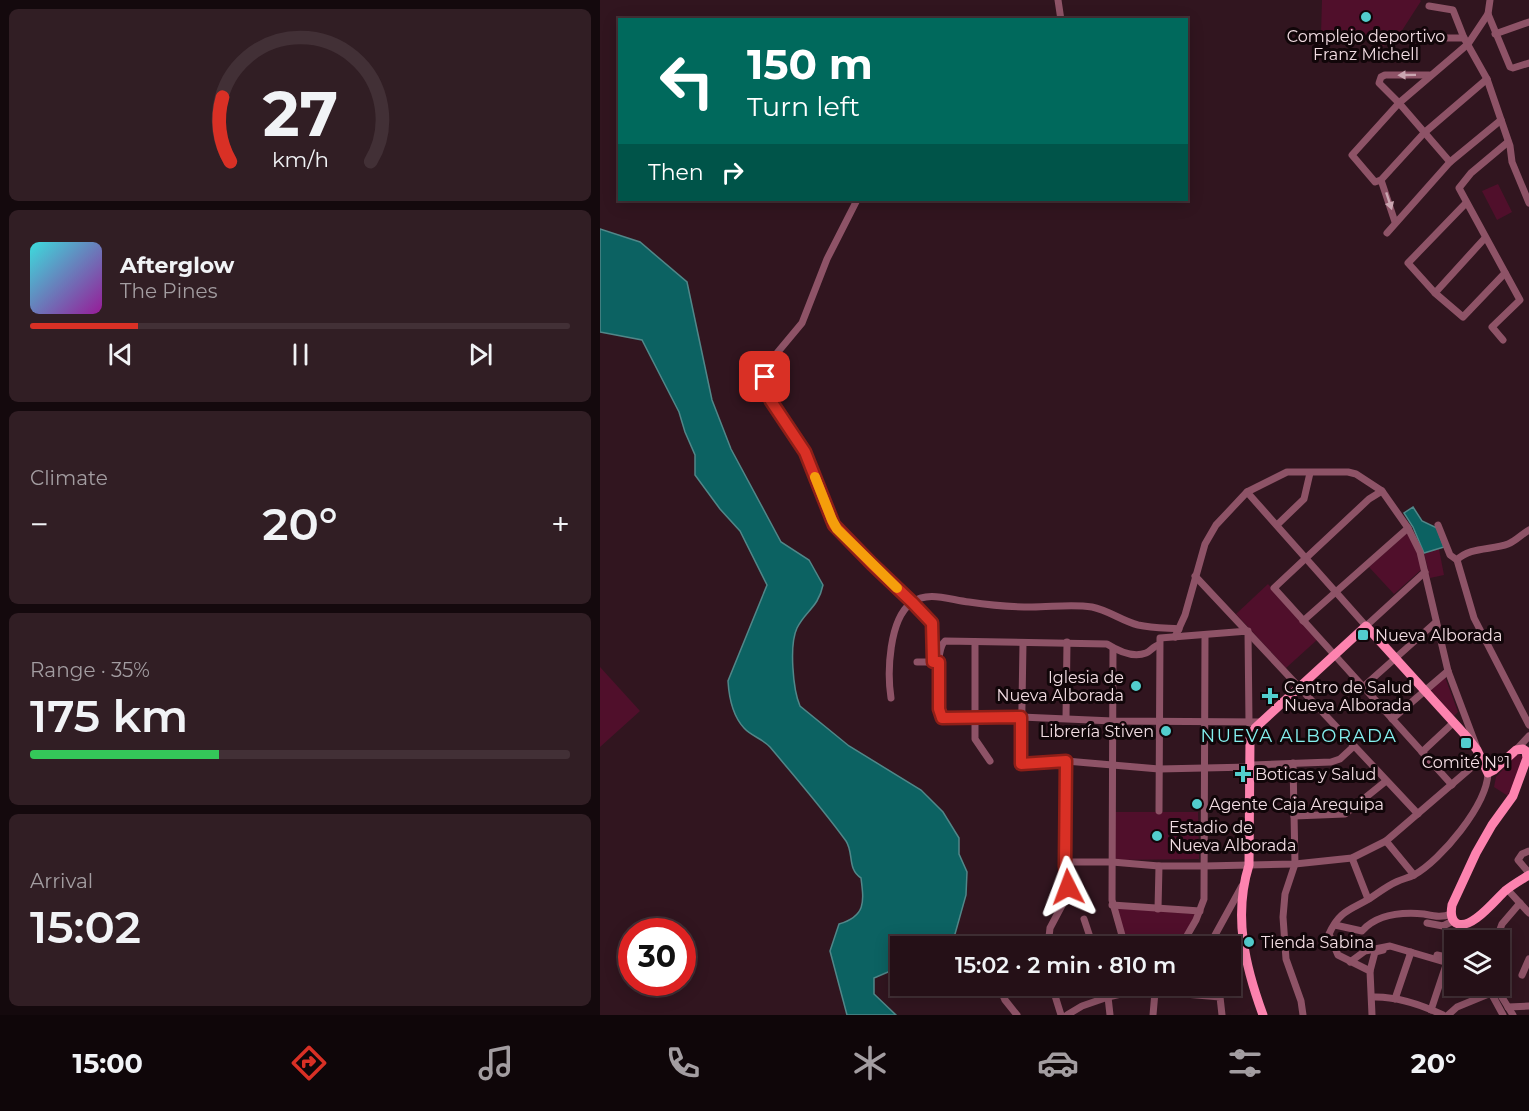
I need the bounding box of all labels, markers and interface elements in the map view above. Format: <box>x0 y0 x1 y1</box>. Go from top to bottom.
marker: Complejo deportivo Franz Michell <box>1359 10 1373 24</box>
place label: Complejo deportivo Franz Michell <box>1287 27 1445 64</box>
text: 150 m <box>747 38 873 90</box>
icon: left <box>648 42 726 120</box>
one-way arrow <box>1398 70 1417 80</box>
text: 27 <box>262 76 338 152</box>
text: Turn left <box>747 90 860 123</box>
text: km/h <box>271 146 329 172</box>
icon: right <box>716 156 749 189</box>
text: Then <box>648 159 704 186</box>
one-way arrow <box>1384 192 1394 210</box>
text: Afterglow <box>120 252 234 279</box>
text: The Pines <box>120 279 217 303</box>
icon: previous <box>104 338 137 371</box>
icon: pause <box>284 338 317 371</box>
icon: next <box>464 338 497 371</box>
pin <box>739 351 790 402</box>
icon: arrive <box>748 360 781 393</box>
text: Climate <box>30 466 108 490</box>
text: 20° <box>262 496 338 551</box>
text: − <box>30 504 49 544</box>
text: + <box>551 504 570 544</box>
place label: Nueva Alborada <box>1375 626 1502 645</box>
marker: Nueva Alborada <box>1356 628 1370 642</box>
text: Range · 35% <box>30 658 150 682</box>
place label: Iglesia de Nueva Alborada <box>997 668 1124 705</box>
place label: Centro de Salud Nueva Alborada <box>1284 678 1412 715</box>
marker: Iglesia de Nueva Alborada <box>1129 679 1143 693</box>
marker: Centro de Salud Nueva Alborada <box>1261 687 1279 705</box>
text: 175 km <box>30 688 188 743</box>
place label: Librería Stiven <box>1040 722 1154 741</box>
marker: Librería Stiven <box>1159 724 1173 738</box>
district label: NUEVA ALBORADA <box>1201 725 1397 747</box>
marker: Comité N°1 <box>1459 736 1473 750</box>
place label: Comité N°1 <box>1422 753 1510 772</box>
place label: Boticas y Salud <box>1255 765 1376 784</box>
marker: Boticas y Salud <box>1236 767 1250 781</box>
place label: Agente Caja Arequipa <box>1209 795 1384 814</box>
marker: Agente Caja Arequipa <box>1190 797 1204 811</box>
place label: Estadio de Nueva Alborada <box>1169 818 1296 855</box>
marker: Estadio de Nueva Alborada <box>1150 829 1164 843</box>
position arrow <box>1036 855 1100 919</box>
text: Arrival <box>30 869 93 893</box>
text: 15:02 <box>30 899 141 954</box>
speed limit sign: 30 <box>618 918 696 996</box>
map controls <box>1444 930 1510 996</box>
button: layers <box>1444 930 1510 996</box>
place label: Tienda Sabina <box>1261 933 1374 952</box>
marker: Tienda Sabina <box>1242 935 1256 949</box>
text: 15:02 · 2 min · 810 m <box>955 952 1176 979</box>
icon: directions <box>288 1042 330 1084</box>
icon: music <box>475 1042 517 1084</box>
icon: phone <box>662 1042 704 1084</box>
icon: climate <box>849 1042 891 1084</box>
icon: car <box>1037 1042 1079 1084</box>
icon: filters <box>1224 1042 1266 1084</box>
text: 15:00 <box>73 1047 143 1080</box>
text: 20° <box>1411 1047 1456 1080</box>

